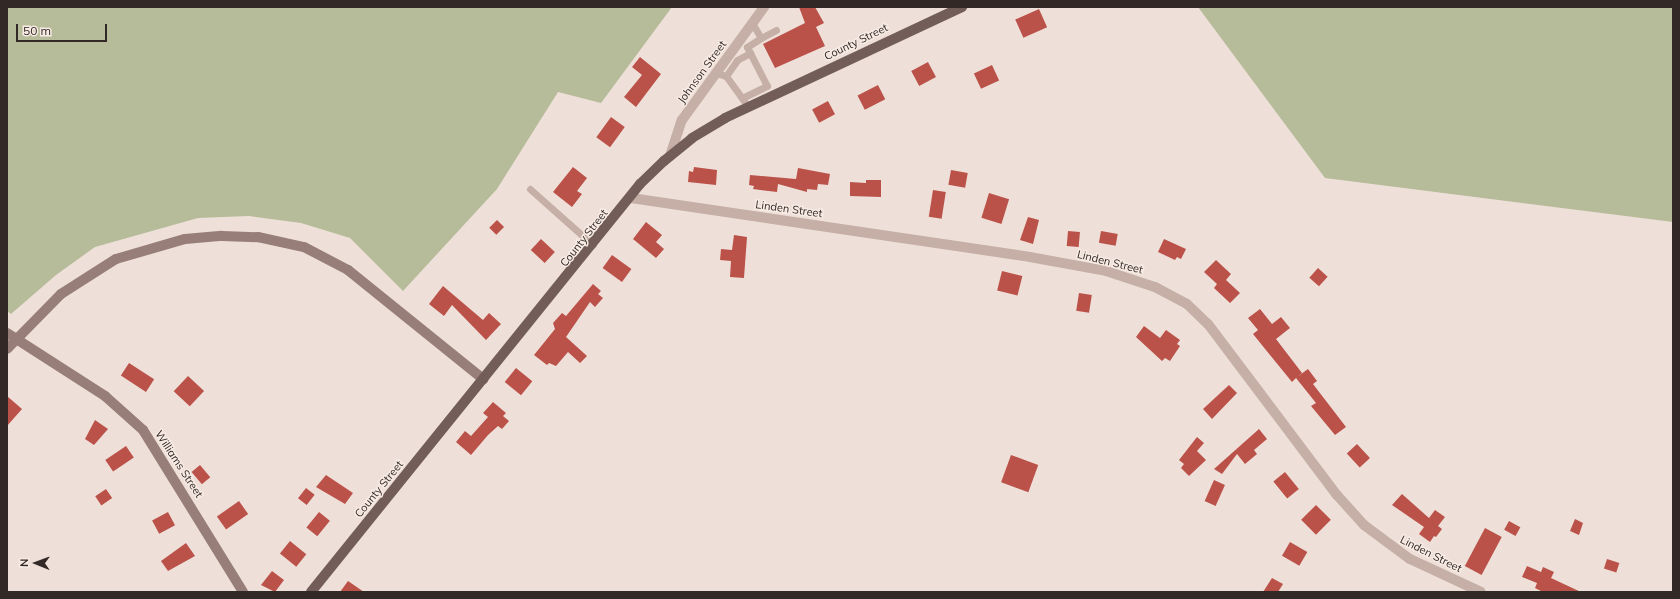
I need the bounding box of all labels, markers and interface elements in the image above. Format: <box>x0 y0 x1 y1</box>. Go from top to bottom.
scale bar <box>18 16 109 42</box>
street label: County Street <box>822 21 890 63</box>
text: 50 m <box>23 23 51 38</box>
street label: Johnson Street <box>675 38 729 106</box>
street label: Linden Street <box>755 198 823 220</box>
street label: County Street <box>557 207 611 269</box>
street label: Linden Street <box>1076 247 1144 277</box>
street label: Williams Street <box>152 428 206 500</box>
street label: County Street <box>352 458 406 520</box>
street label: Linden Street <box>1398 533 1464 575</box>
north arrow <box>16 543 56 583</box>
text: N <box>17 559 31 567</box>

